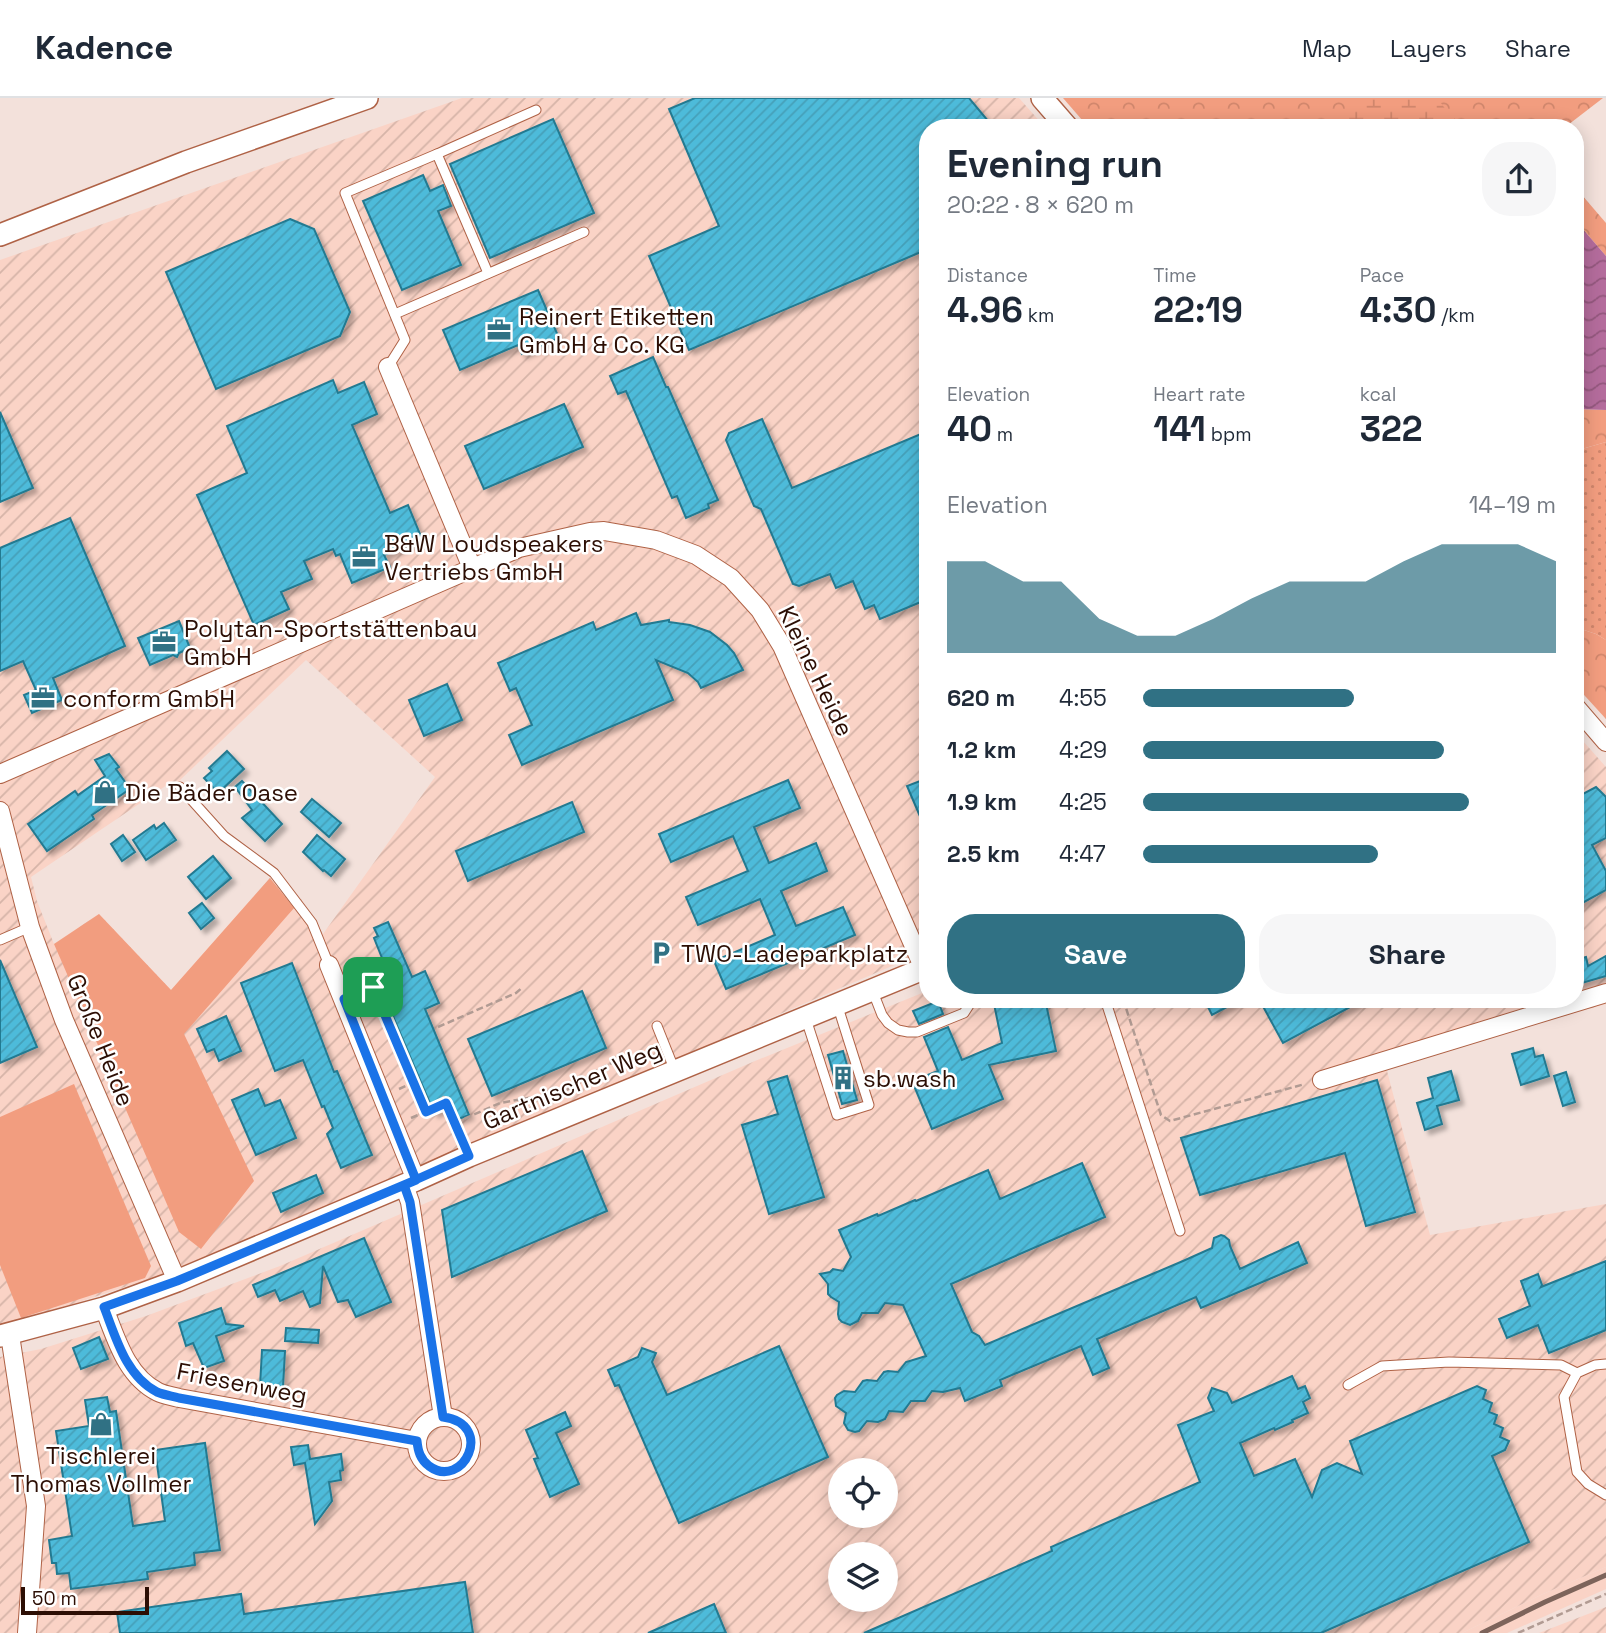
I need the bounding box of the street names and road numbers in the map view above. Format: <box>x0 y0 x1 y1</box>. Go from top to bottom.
street label: Kleine Heide <box>771 601 861 741</box>
street label: Große Heide <box>60 969 142 1111</box>
street label: Gartnischer Weg <box>478 1033 666 1137</box>
street label: Friesenweg <box>174 1355 310 1411</box>

